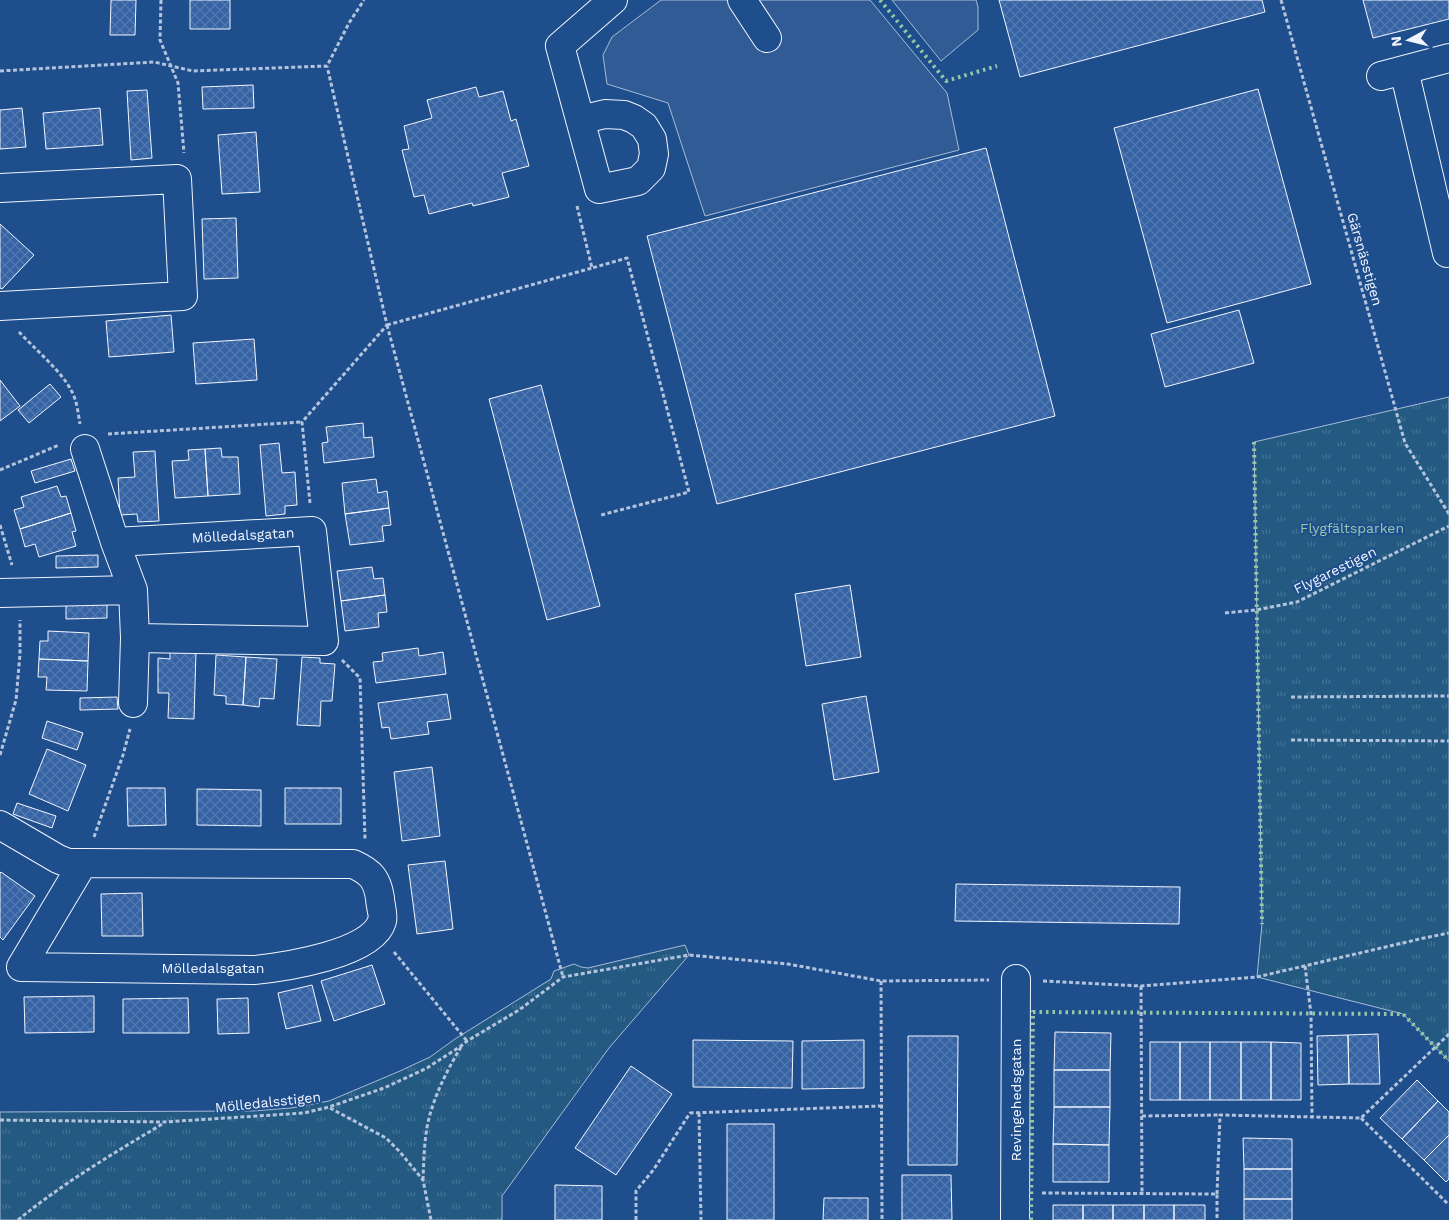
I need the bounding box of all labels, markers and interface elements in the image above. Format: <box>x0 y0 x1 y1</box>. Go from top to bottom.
north arrow <box>1384 15 1434 65</box>
text: N <box>1388 35 1405 48</box>
street label: Gärsnässtigen <box>1344 211 1386 307</box>
park label: Flygfältsparken <box>1300 520 1404 536</box>
street label: Mölledalsgatan <box>191 524 295 546</box>
street label: Flygarestigen <box>1291 543 1379 597</box>
street label: Mölledalsgatan <box>162 960 264 976</box>
street label: Revingehedsgatan <box>1008 1039 1024 1161</box>
street label: Mölledalsstigen <box>214 1088 322 1116</box>

